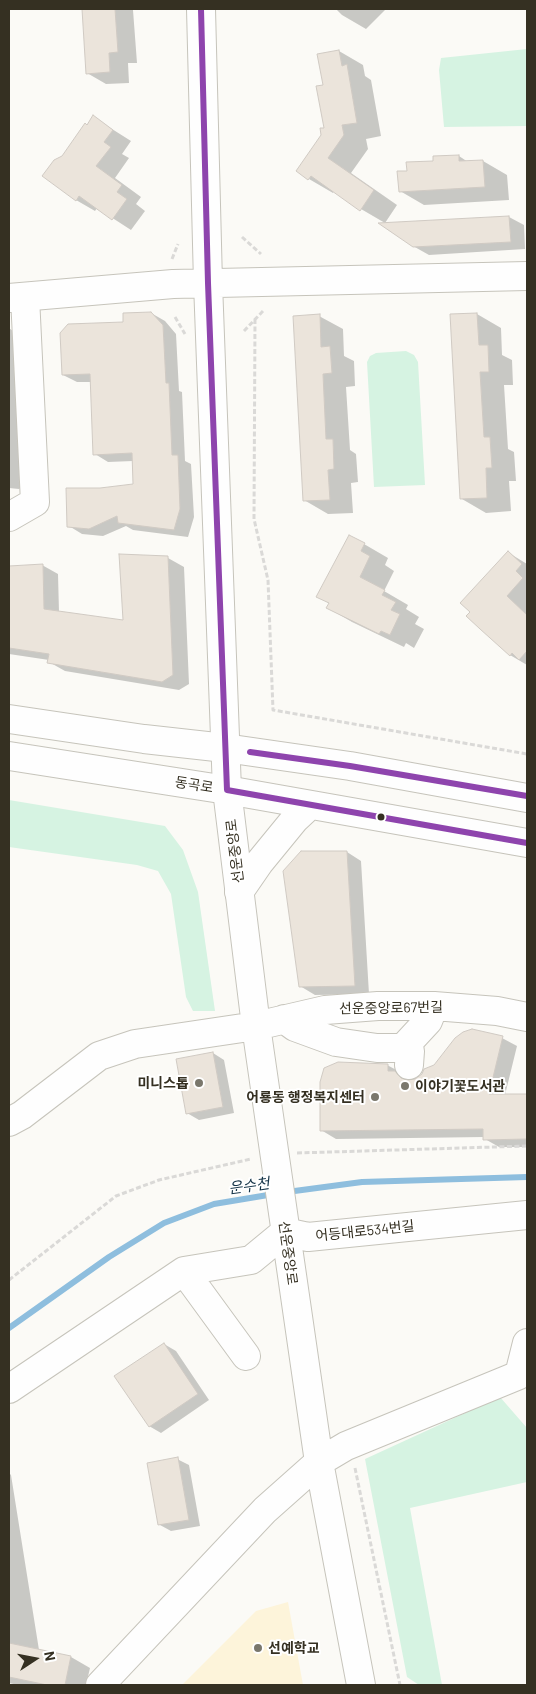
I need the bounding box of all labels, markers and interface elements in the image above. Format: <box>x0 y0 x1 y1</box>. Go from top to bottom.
street label: 동곡로 <box>174 774 214 796</box>
unlabelled marker <box>376 812 386 822</box>
street label: 선운중앙로 <box>223 818 247 884</box>
street label: 선운중앙로67번길 <box>339 999 443 1017</box>
place label: 미니스톱 <box>137 1075 189 1091</box>
marker: 미니스톱 <box>193 1077 205 1089</box>
place label: 이야기꽃도서관 <box>415 1078 505 1094</box>
marker: 이야기꽃도서관 <box>399 1080 411 1092</box>
place label: 어룡동 행정복지센터 <box>246 1089 365 1105</box>
marker: 어룡동 행정복지센터 <box>369 1091 381 1103</box>
water label: 운수천 <box>227 1174 271 1198</box>
street label: 어등대로534번길 <box>315 1217 415 1245</box>
street label: 선운중앙로 <box>275 1220 301 1286</box>
north arrow <box>10 1634 60 1684</box>
place label: 선예학교 <box>268 1640 320 1656</box>
marker: 선예학교 <box>252 1642 264 1654</box>
text: N <box>41 1650 59 1662</box>

